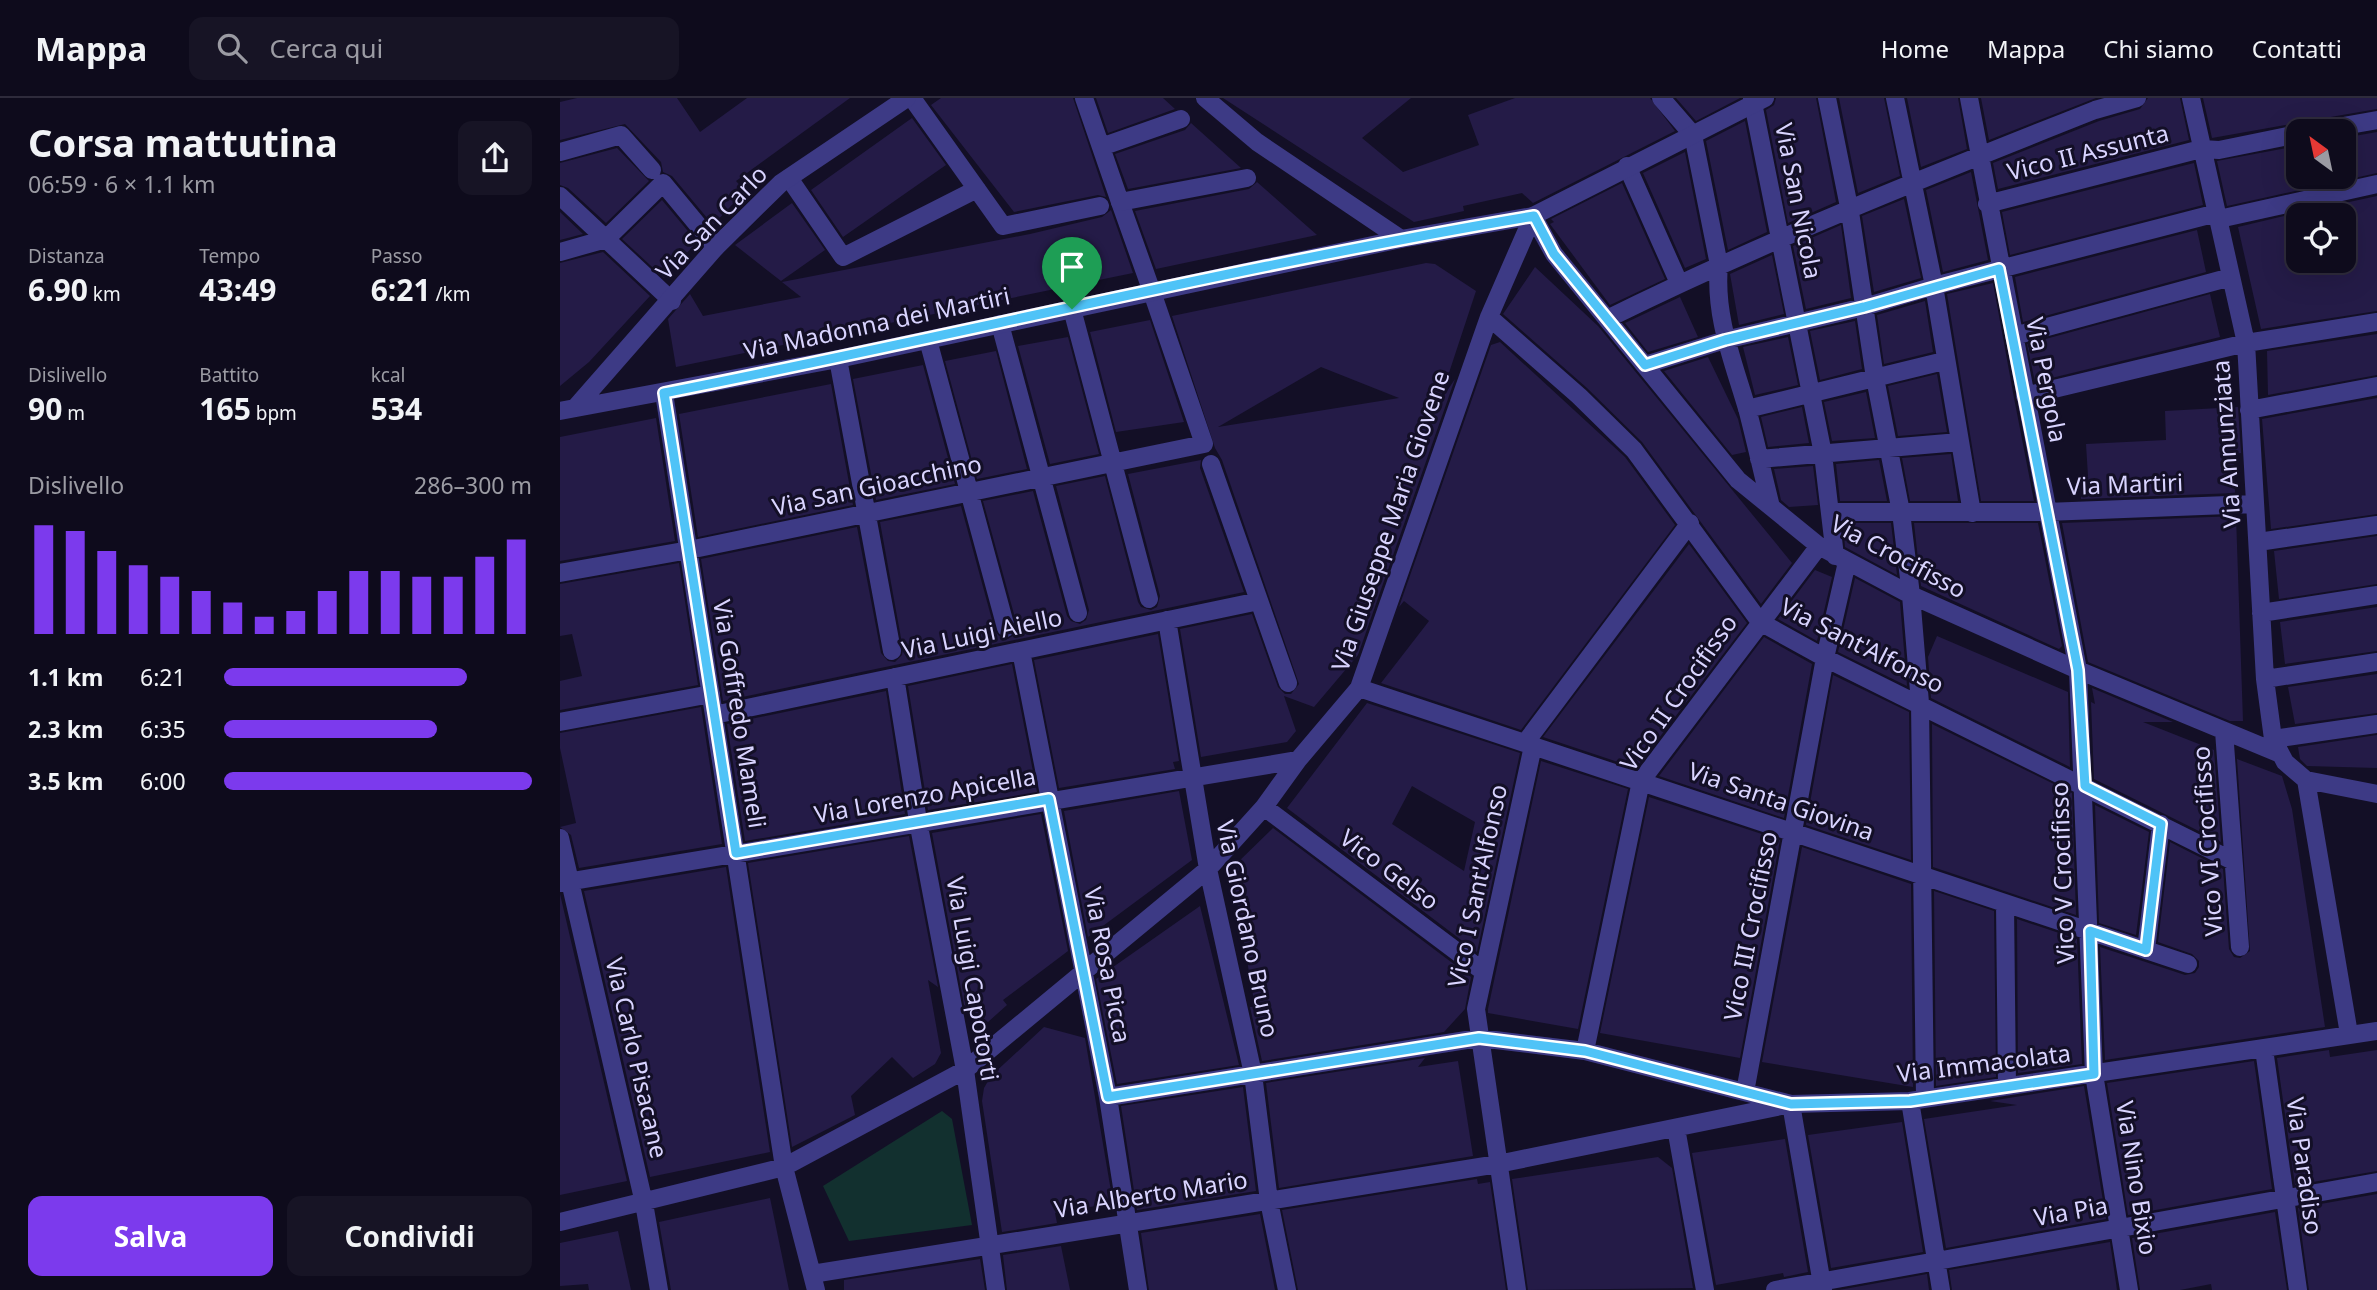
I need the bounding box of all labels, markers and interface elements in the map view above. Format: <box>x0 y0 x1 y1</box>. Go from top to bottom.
search box <box>189 17 679 80</box>
text: Mappa <box>35 26 147 71</box>
icon: search <box>213 29 251 67</box>
text: Cerca qui <box>269 30 383 66</box>
text: Home <box>1881 32 1949 65</box>
text: Mappa <box>1987 32 2065 65</box>
text: Chi siamo <box>2103 32 2214 65</box>
text: Contatti <box>2252 32 2342 65</box>
text: Corsa mattutina <box>28 116 338 168</box>
street label: Vico II Assunta <box>2003 116 2172 188</box>
north arrow <box>2286 119 2356 189</box>
map controls <box>2286 119 2356 273</box>
street label: Via San Nicola <box>1768 120 1831 281</box>
button: share <box>458 121 532 195</box>
street label: Via San Carlo <box>648 158 774 286</box>
text: 06:59 · 6 × 1.1 km <box>28 168 215 200</box>
button: locate <box>2286 203 2356 273</box>
pin <box>1042 237 1102 309</box>
text: Distanza <box>28 243 105 269</box>
text: Tempo <box>199 243 260 269</box>
text: Passo <box>371 243 423 269</box>
icon: arrive <box>1053 248 1091 286</box>
text: 6.90 <box>28 269 88 310</box>
text: 43:49 <box>199 269 276 310</box>
text: 6:21 <box>371 269 431 310</box>
street label: Via Madonna dei Martiri <box>741 278 1013 367</box>
text: km <box>88 281 121 307</box>
text: /km <box>431 281 471 307</box>
street label: Via Pergola <box>2019 314 2076 445</box>
street label: Via Annunziata <box>2203 359 2248 529</box>
text: Dislivello <box>28 362 107 388</box>
text: Battito <box>199 362 259 388</box>
text: kcal <box>371 362 405 388</box>
street label: Via Giuseppe Maria Giovene <box>1323 366 1457 675</box>
text: 90 <box>28 388 62 429</box>
text: 165 <box>199 388 251 429</box>
text: 534 <box>371 388 422 429</box>
text: m <box>62 400 85 426</box>
text: bpm <box>251 400 297 426</box>
street label: Via San Gioacchino <box>769 446 984 523</box>
street label: Via Martiri <box>2066 465 2184 502</box>
text: Dislivello <box>28 469 124 501</box>
text: 286–300 m <box>414 469 532 501</box>
street label: Via Crocifisso <box>1825 506 1972 605</box>
street label: Via Sant'Alfonso <box>1775 589 1950 700</box>
street label: Via Goffredo Mameli <box>706 597 775 830</box>
street label: Via Luigi Aiello <box>899 599 1065 666</box>
street label: Vico II Crocifisso <box>1611 607 1744 777</box>
text: 1.1 km <box>28 661 103 693</box>
text: 6:21 <box>140 661 186 693</box>
text: 2.3 km <box>28 713 103 745</box>
text: 6:35 <box>140 713 186 745</box>
street label: Vico VI Crocifisso <box>2183 745 2230 937</box>
street label: Via Santa Giovina <box>1684 753 1879 848</box>
street label: Via Lorenzo Apicella <box>811 759 1038 830</box>
text: 3.5 km <box>28 765 103 797</box>
text: 6:00 <box>140 765 186 797</box>
street label: Vico I Sant'Alfonso <box>1439 781 1514 990</box>
street label: Vico V Crocifisso <box>2042 781 2081 965</box>
street label: Via Giordano Bruno <box>1209 817 1288 1040</box>
street label: Vico Gelso <box>1334 821 1446 917</box>
street label: Vico III Crocifisso <box>1715 828 1784 1023</box>
street label: Via Luigi Capotorti <box>939 874 1008 1084</box>
street label: Via Rosa Picca <box>1077 884 1140 1045</box>
street label: Via Carlo Pisacane <box>598 954 677 1161</box>
street label: Via Immacolata <box>1895 1035 2072 1090</box>
street label: Via Paradiso <box>2280 1095 2331 1236</box>
street label: Via Nino Bixio <box>2109 1098 2166 1257</box>
street label: Via Alberto Mario <box>1052 1162 1250 1225</box>
street label: Via Pia <box>2031 1188 2110 1233</box>
button: Salva <box>28 1196 273 1276</box>
button: Condividi <box>287 1196 532 1276</box>

